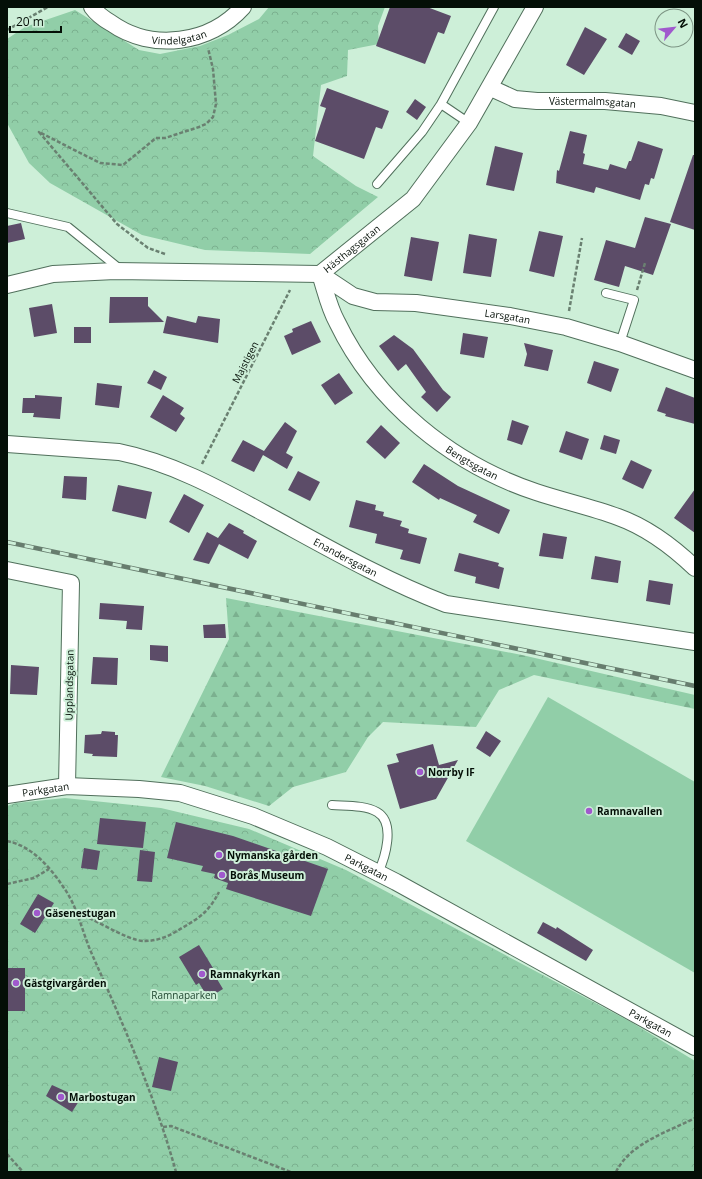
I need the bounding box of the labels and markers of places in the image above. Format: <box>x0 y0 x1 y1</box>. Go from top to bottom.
place label: Norrby IF <box>428 765 475 779</box>
marker: Norrby IF <box>415 767 425 777</box>
place label: Ramnavallen <box>597 804 662 818</box>
marker: Ramnavallen <box>584 806 594 816</box>
place label: Nymanska gården <box>227 848 318 862</box>
marker: Nymanska gården <box>214 850 224 860</box>
place label: Borås Museum <box>230 868 305 882</box>
marker: Borås Museum <box>217 870 227 880</box>
place label: Gäsenestugan <box>45 906 116 920</box>
marker: Gäsenestugan <box>32 908 42 918</box>
place label: Ramnakyrkan <box>210 967 280 981</box>
marker: Ramnakyrkan <box>197 969 207 979</box>
place label: Gästgivargården <box>24 976 107 990</box>
marker: Gästgivargården <box>11 978 21 988</box>
place label: Marbostugan <box>69 1090 136 1104</box>
marker: Marbostugan <box>56 1092 66 1102</box>

